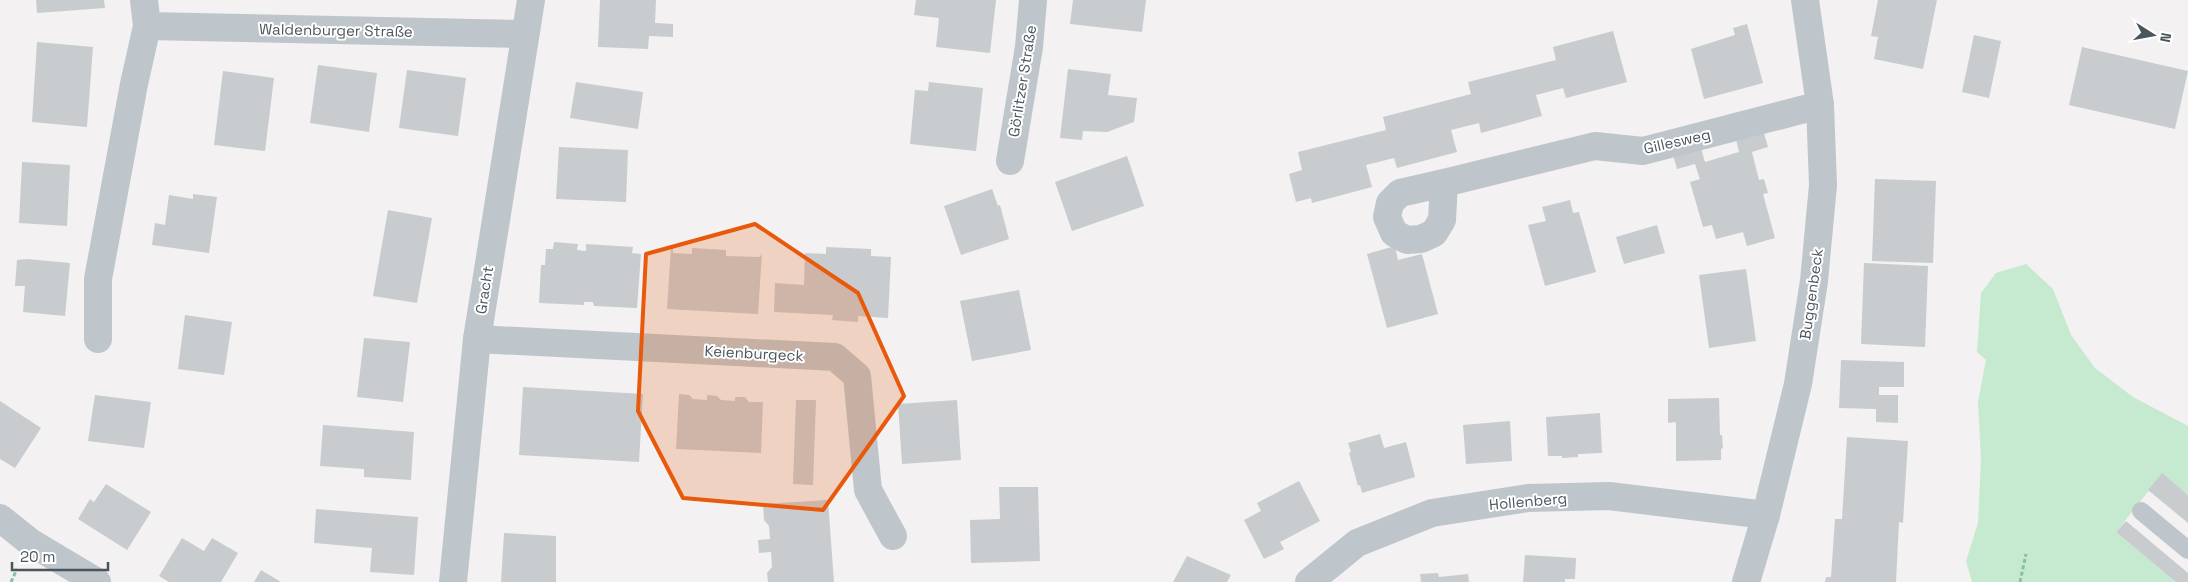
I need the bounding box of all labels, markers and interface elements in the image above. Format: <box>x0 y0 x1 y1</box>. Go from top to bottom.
north arrow <box>2128 10 2178 60</box>
street label: Waldenburger Straße <box>259 19 413 41</box>
street label: Görlitzer Straße <box>1004 23 1040 138</box>
text: N <box>2156 31 2175 44</box>
street label: Gillesweg <box>1642 124 1712 158</box>
street label: Buggenbeck <box>1795 247 1827 341</box>
street label: Gracht <box>471 264 497 315</box>
street label: Keienburgeck <box>704 341 804 365</box>
street label: Hollenberg <box>1488 488 1568 514</box>
scale bar <box>12 540 109 572</box>
text: 20 m <box>20 547 55 566</box>

